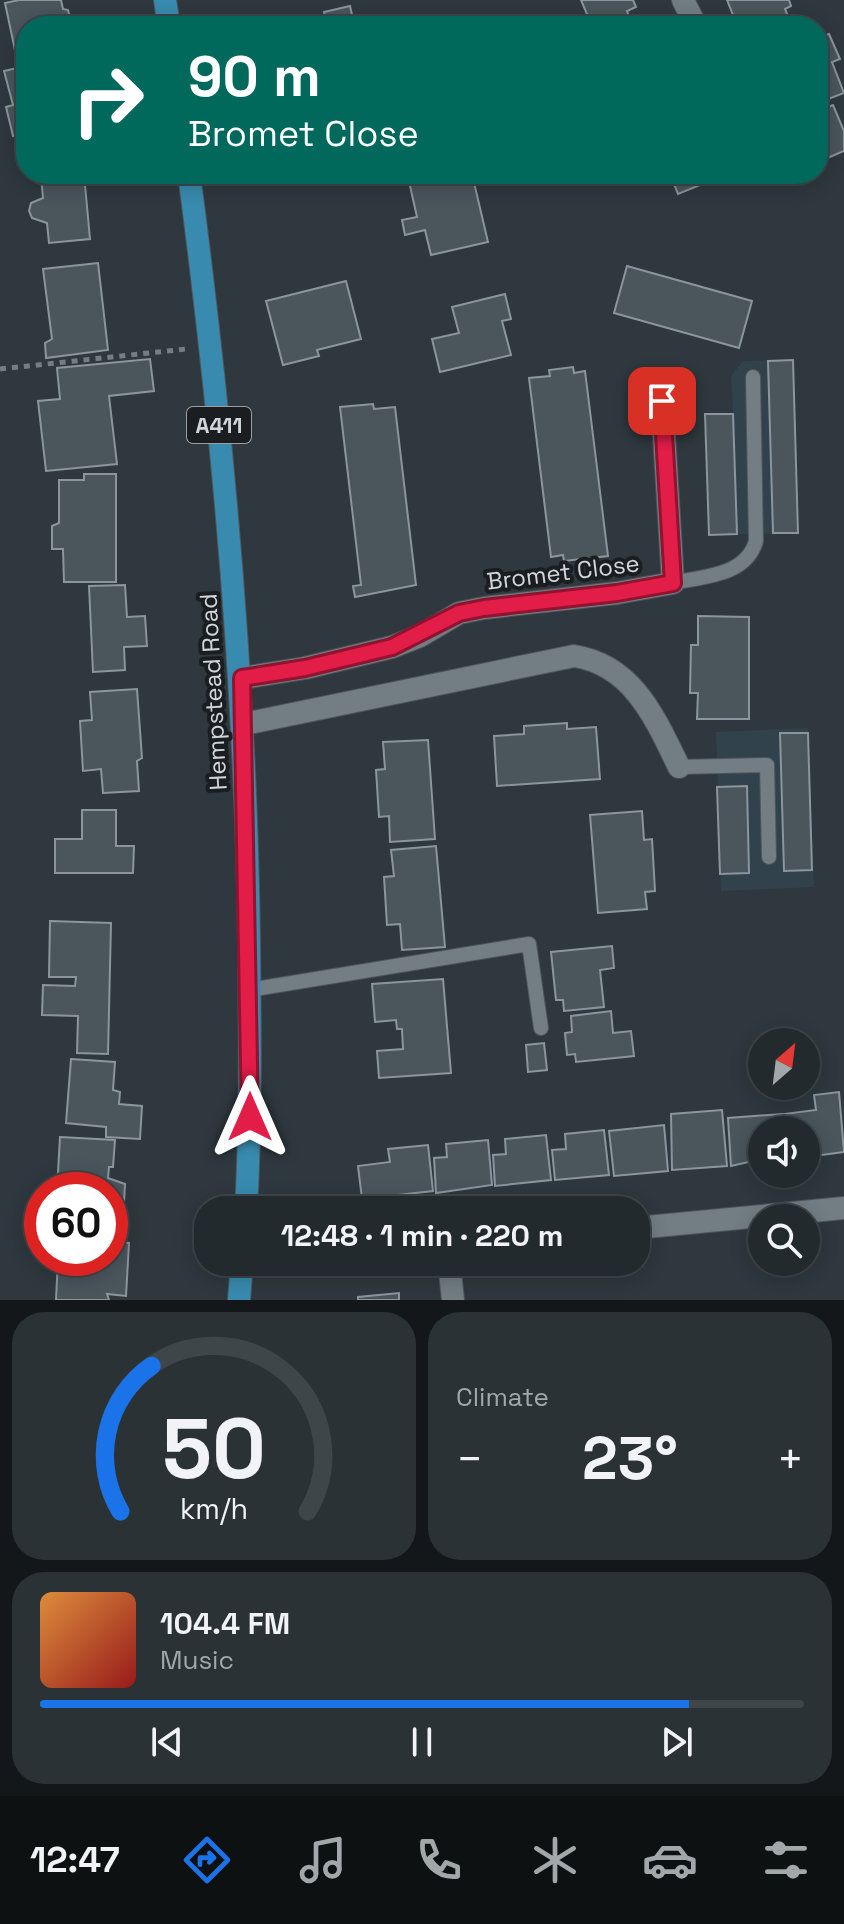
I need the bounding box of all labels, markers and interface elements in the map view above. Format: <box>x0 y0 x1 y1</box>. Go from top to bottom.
text: 90 m <box>188 41 321 112</box>
icon: right <box>56 48 160 152</box>
text: Bromet Close <box>188 111 419 157</box>
pin <box>628 367 696 435</box>
icon: arrive <box>640 379 684 423</box>
road number: A411 <box>187 407 251 443</box>
street label: Bromet Close <box>485 547 641 597</box>
street label: Hempstead Road <box>192 593 234 791</box>
north arrow <box>748 1028 820 1100</box>
map controls <box>748 1028 820 1276</box>
position arrow <box>208 1075 292 1159</box>
button: sound <box>748 1116 820 1188</box>
speed limit sign: 60 <box>24 1172 128 1276</box>
button: search <box>748 1204 820 1276</box>
text: 12:48 · 1 min · 220 m <box>281 1216 563 1255</box>
text: Climate <box>456 1380 549 1414</box>
text: 50 <box>162 1396 266 1502</box>
text: 23° <box>582 1420 678 1497</box>
text: − <box>456 1431 483 1487</box>
text: + <box>777 1431 804 1487</box>
text: km/h <box>180 1491 248 1527</box>
text: 104.4 FM <box>160 1604 290 1643</box>
text: Music <box>160 1643 234 1677</box>
icon: previous <box>145 1720 189 1764</box>
icon: pause <box>400 1720 444 1764</box>
icon: next <box>655 1720 699 1764</box>
icon: directions <box>179 1832 235 1888</box>
icon: music <box>295 1832 351 1888</box>
icon: phone <box>411 1832 467 1888</box>
icon: climate <box>527 1832 583 1888</box>
icon: car <box>642 1832 698 1888</box>
icon: filters <box>758 1832 814 1888</box>
text: 12:47 <box>30 1837 120 1883</box>

